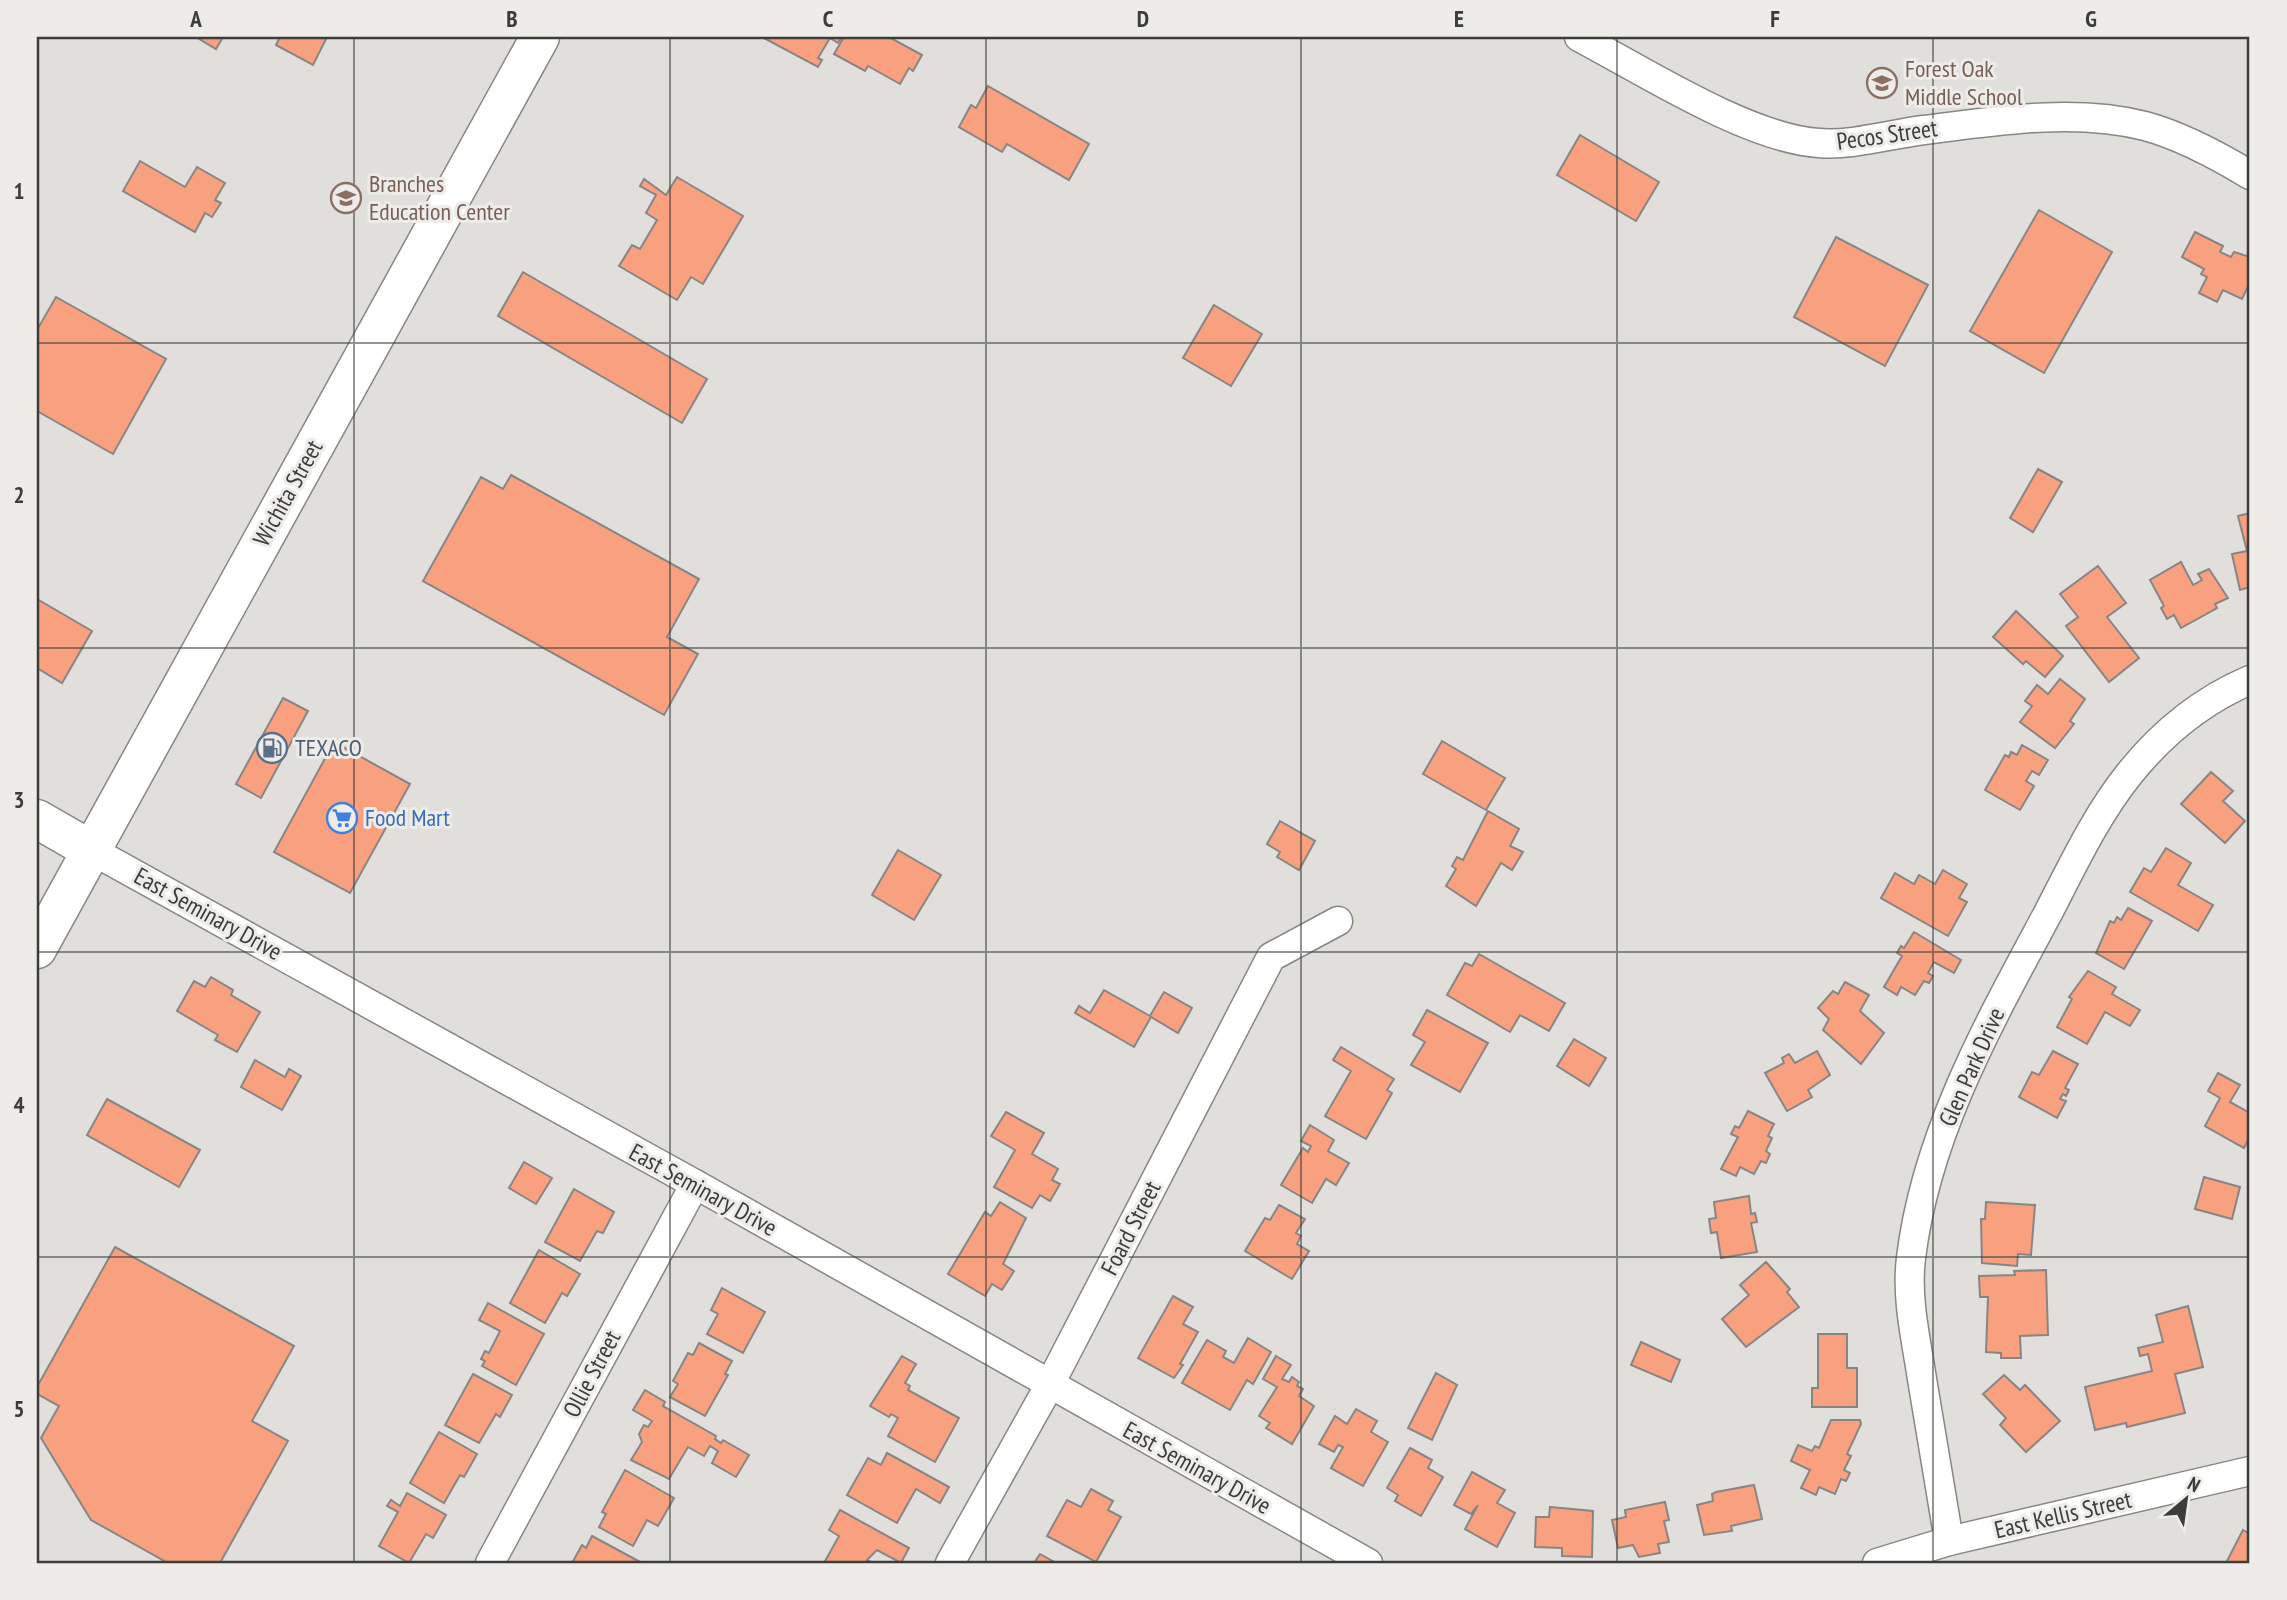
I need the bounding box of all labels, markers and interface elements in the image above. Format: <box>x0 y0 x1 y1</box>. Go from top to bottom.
text: A <box>189 4 202 33</box>
text: B <box>506 4 518 33</box>
text: C <box>823 4 834 33</box>
text: D <box>1137 4 1149 33</box>
text: E <box>1454 4 1464 33</box>
text: F <box>1770 4 1780 33</box>
text: G <box>2085 4 2097 33</box>
place label: Forest Oak Middle School <box>1905 53 2023 112</box>
school or university icon: Forest Oak Middle School <box>1865 66 1899 100</box>
street label: Pecos Street <box>1835 112 1940 157</box>
place label: Branches Education Center <box>369 168 510 227</box>
text: 1 <box>14 176 25 205</box>
school or university icon: Branches Education Center <box>329 181 363 215</box>
street label: Wichita Street <box>246 434 330 551</box>
text: 2 <box>14 480 25 509</box>
fuel station icon: TEXACO <box>255 731 289 765</box>
place label: TEXACO <box>295 732 362 763</box>
text: 3 <box>14 785 25 814</box>
supermarket icon: Food Mart <box>325 801 359 835</box>
place label: Food Mart <box>365 802 450 833</box>
street label: East Seminary Drive <box>129 860 288 967</box>
street label: Glen Park Drive <box>1932 1003 2011 1131</box>
text: 4 <box>14 1090 25 1119</box>
street label: East Seminary Drive <box>624 1136 783 1243</box>
street label: Foard Street <box>1094 1175 1168 1280</box>
street label: Ollie Street <box>556 1325 628 1423</box>
text: 5 <box>14 1394 25 1423</box>
street label: East Seminary Drive <box>1118 1414 1277 1521</box>
north arrow <box>2150 1464 2220 1534</box>
text: N <box>2184 1471 2205 1497</box>
street label: East Kellis Street <box>1991 1484 2135 1545</box>

